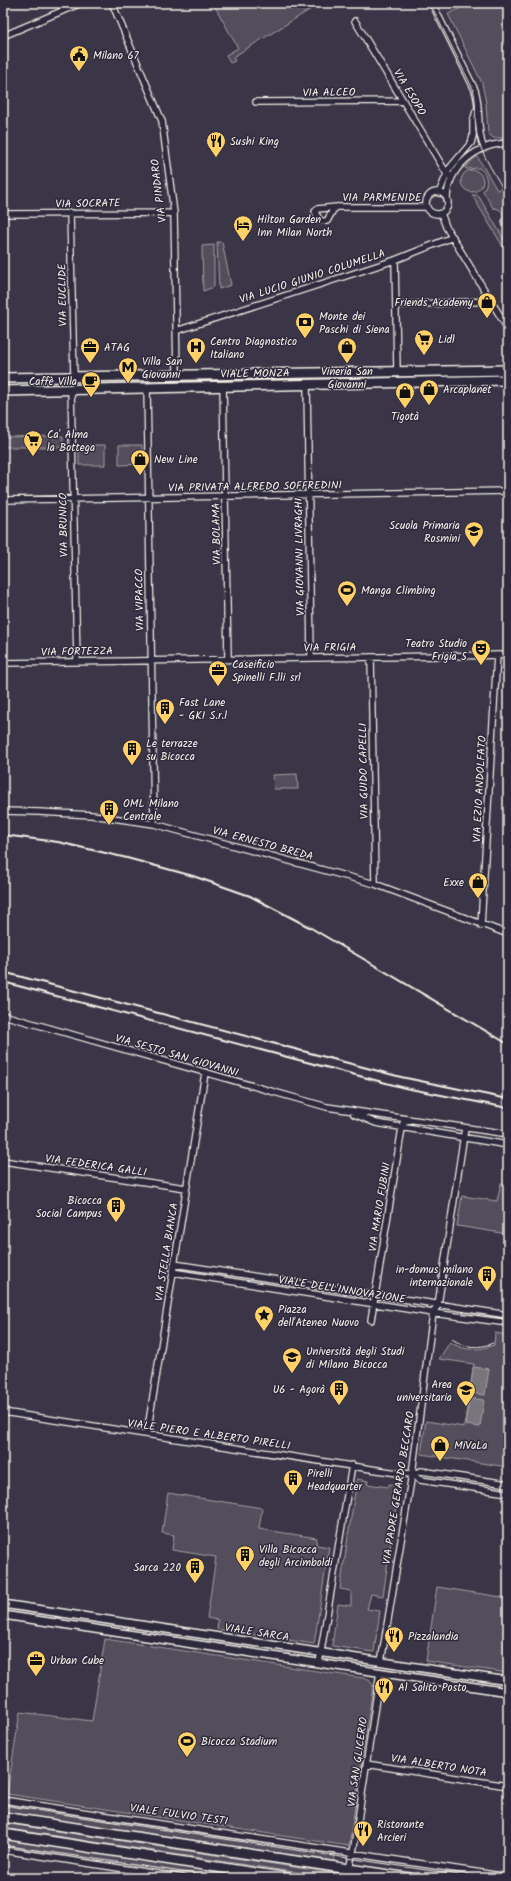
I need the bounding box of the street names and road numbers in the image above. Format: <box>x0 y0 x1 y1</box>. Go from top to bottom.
street label: VIA ESOPO <box>388 66 430 120</box>
street label: VIA ALCEO <box>302 84 356 102</box>
street label: VIA PINDARO <box>146 158 172 224</box>
street label: VIA PARMENIDE <box>343 189 422 207</box>
street label: VIA SOCRATE <box>55 194 121 214</box>
street label: VIA LUCIO GIUNIO COLUMELLA <box>237 245 388 309</box>
street label: VIA EUCLIDE <box>53 263 73 327</box>
street label: VIALE MONZA <box>220 364 290 384</box>
street label: VIA PRIVATA ALFREDO SOFFREDINI <box>168 476 342 498</box>
street label: VIA BRUNICO <box>54 492 74 557</box>
street label: VIA GIOVANNI LIVRAGHI <box>290 498 310 616</box>
street label: VIA BOLAMA <box>207 502 227 565</box>
street label: VIA VIPACCO <box>130 568 150 631</box>
street label: VIA FRIGIA <box>303 639 357 657</box>
street label: VIA FORTEZZA <box>41 642 113 662</box>
street label: VIA GUIDO CAPELLI <box>354 723 374 819</box>
street label: VIA EZIO ANDOLFATO <box>468 735 492 843</box>
street label: VIA ERNESTO BREDA <box>210 822 315 866</box>
street label: VIA SESTO SAN GIOVANNI <box>113 1030 241 1082</box>
street label: VIA FEDERICA GALLI <box>44 1150 148 1182</box>
street label: VIA MARIO FUBINI <box>364 1161 396 1253</box>
street label: VIA STELLA BIANCA <box>150 1201 184 1303</box>
street label: VIALE DELL'INNOVAZIONE <box>277 1271 407 1309</box>
street label: VIA PADRE GERARDO BECCARO <box>378 1410 420 1566</box>
street label: VIALE PIERO E ALBERTO PIRELLI <box>126 1415 291 1455</box>
street label: VIALE SARCA <box>223 1619 291 1647</box>
street label: VIA SAN GLICERIO <box>343 1716 373 1808</box>
street label: VIA ALBERTO NOTA <box>390 1750 488 1782</box>
street label: VIALE FULVIO TESTI <box>129 1799 229 1831</box>

